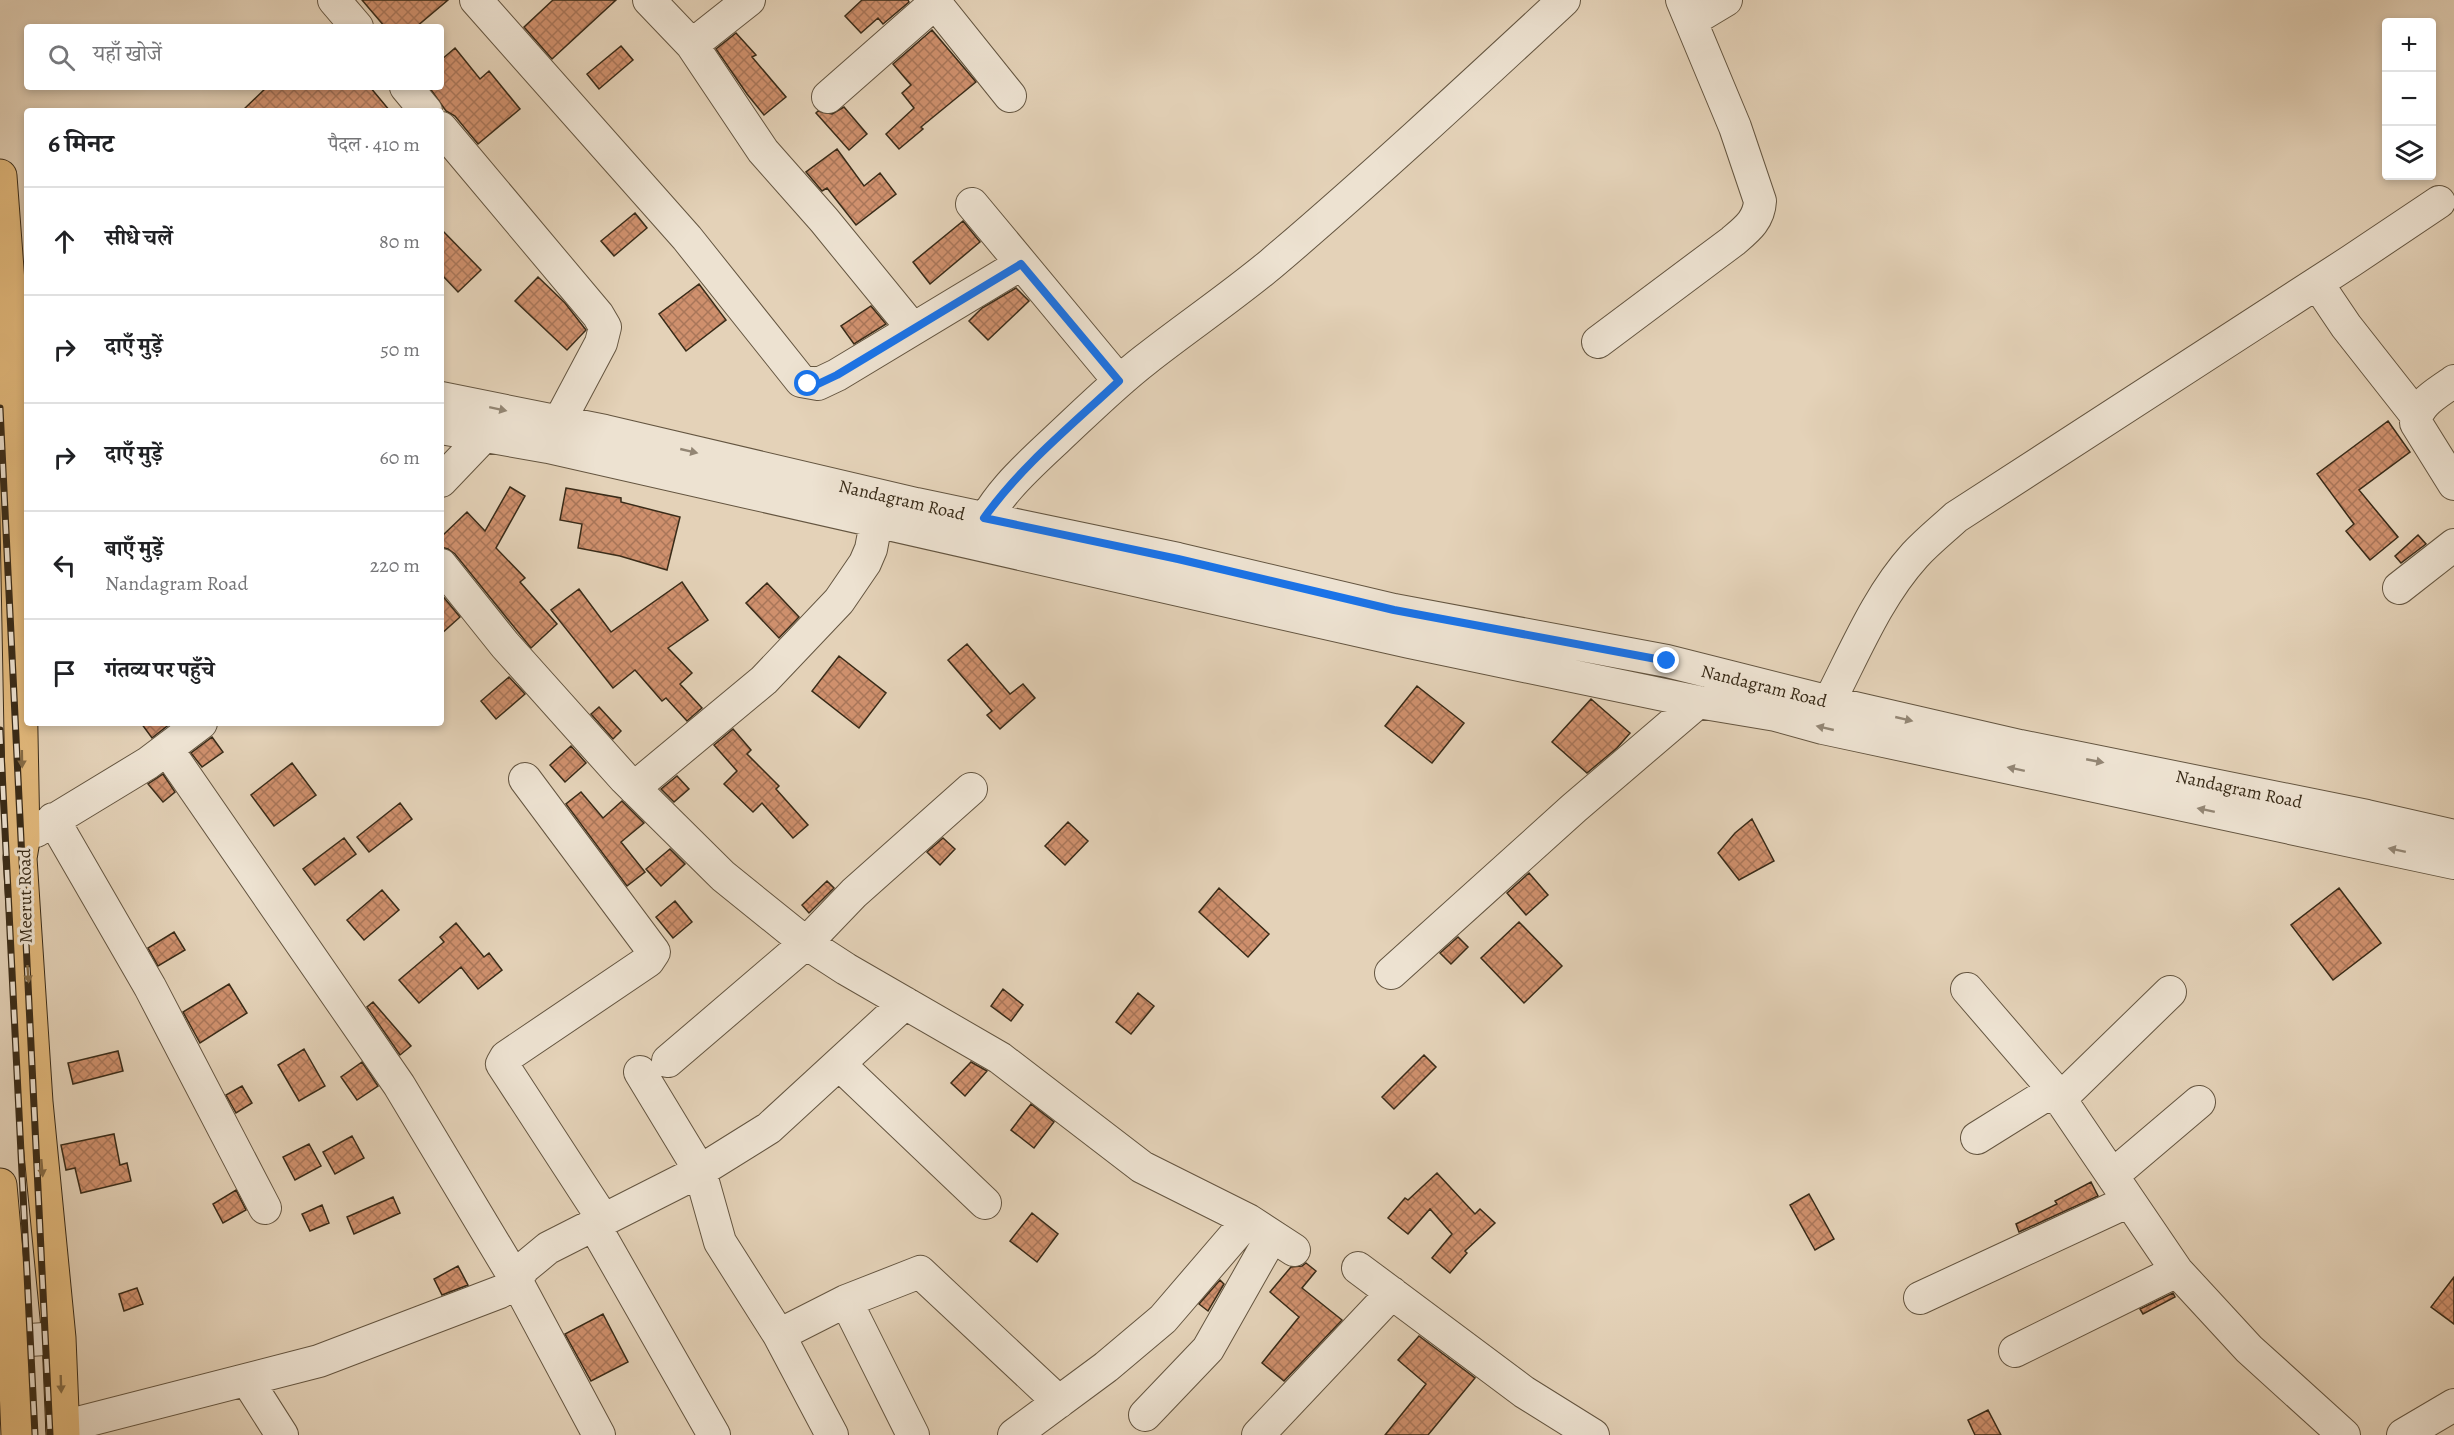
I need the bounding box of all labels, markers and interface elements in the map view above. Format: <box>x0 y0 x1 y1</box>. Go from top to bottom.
map controls <box>2382 18 2436 180</box>
button: + <box>2382 18 2436 72</box>
search box <box>24 24 444 90</box>
text: यहाँ खोजें <box>93 39 162 69</box>
icon: search <box>45 41 78 74</box>
button: − <box>2382 72 2436 126</box>
text: 6 मिनट <box>48 126 114 161</box>
button: layers <box>2382 126 2436 180</box>
text: पैदल · 410 m <box>328 131 420 158</box>
text: सीधे चलें <box>105 223 173 253</box>
icon: ahead <box>48 225 81 258</box>
text: 80 m <box>379 228 420 255</box>
text: दाएँ मुड़ें <box>105 331 163 361</box>
icon: right <box>48 333 81 366</box>
text: 50 m <box>380 336 420 363</box>
route start <box>794 370 820 396</box>
one-way arrow <box>489 405 508 415</box>
text: दाएँ मुड़ें <box>105 439 163 469</box>
icon: right <box>48 441 81 474</box>
text: 60 m <box>380 444 420 471</box>
one-way arrow <box>680 446 698 456</box>
street label: Nandagram Road <box>836 474 968 526</box>
text: बाएँ मुड़ें <box>105 534 163 564</box>
icon: left <box>48 549 81 582</box>
text: 220 m <box>370 552 420 579</box>
text: Nandagram Road <box>105 570 248 597</box>
route end <box>1653 647 1679 673</box>
text: गंतव्य पर पहुँचे <box>105 655 214 685</box>
icon: arrive <box>48 657 81 690</box>
street label: Nandagram Road <box>1698 659 1830 713</box>
one-way arrow <box>1895 715 1914 725</box>
one-way arrow <box>1815 723 1834 732</box>
one-way arrow <box>17 749 26 768</box>
one-way arrow <box>2086 757 2105 766</box>
one-way arrow <box>2006 764 2025 773</box>
street label: Nandagram Road <box>2173 764 2305 814</box>
one-way arrow <box>2197 805 2216 814</box>
one-way arrow <box>2388 845 2406 855</box>
street label: Meerut Road <box>12 848 38 944</box>
one-way arrow <box>23 964 32 983</box>
one-way arrow <box>37 1159 47 1178</box>
one-way arrow <box>56 1374 65 1393</box>

